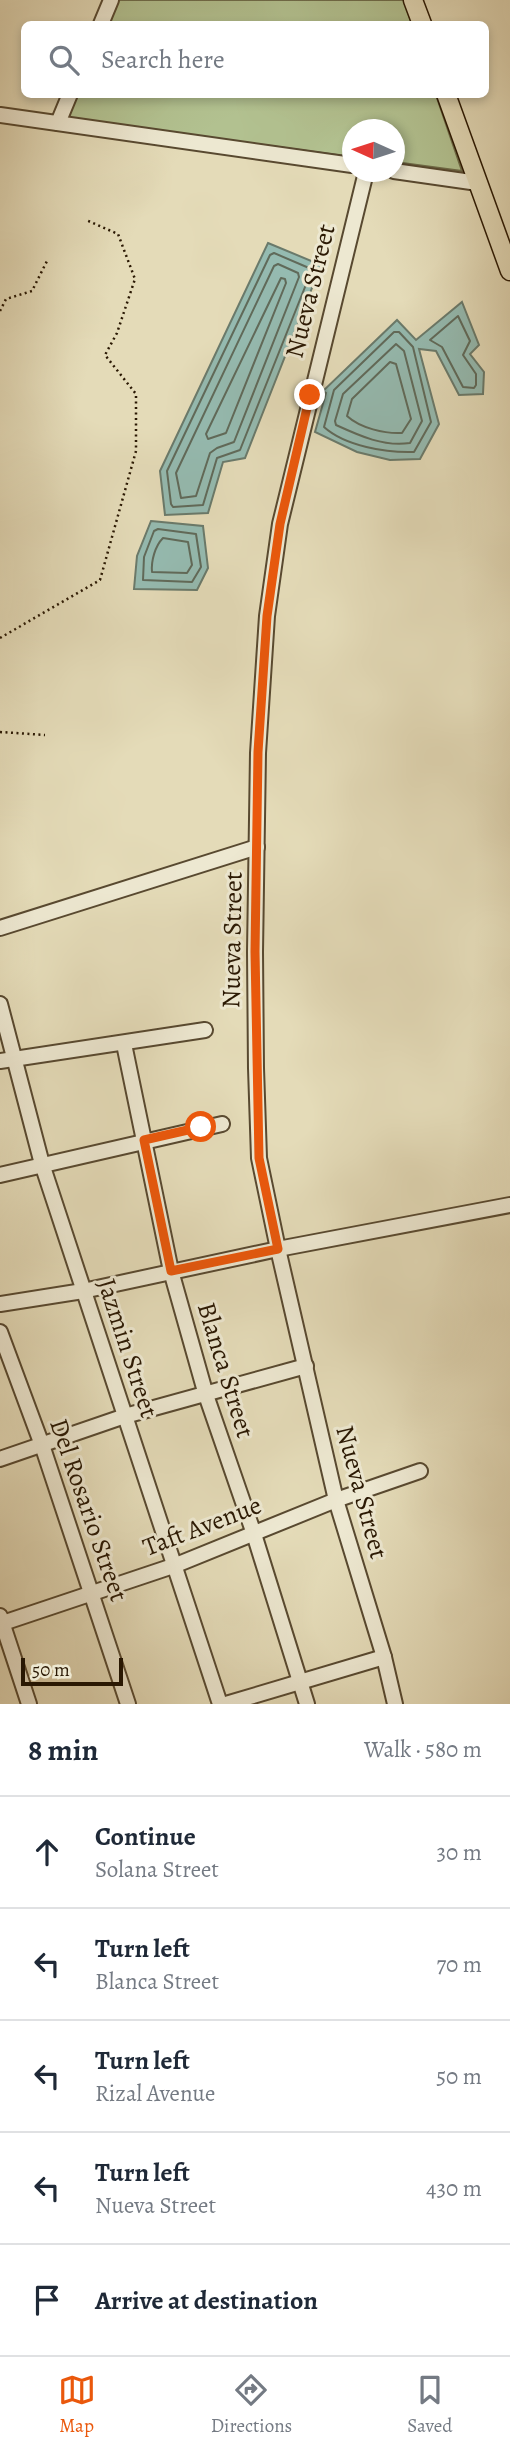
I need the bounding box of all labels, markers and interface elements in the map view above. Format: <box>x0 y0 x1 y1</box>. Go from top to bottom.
search box <box>21 21 489 98</box>
icon: search <box>45 41 83 79</box>
text: Search here <box>101 42 225 77</box>
north arrow <box>342 119 405 182</box>
street label: Nueva Street <box>276 220 344 362</box>
route end <box>294 379 325 410</box>
street label: Nueva Street <box>213 871 251 1009</box>
route start <box>185 1111 216 1142</box>
street label: Jazmin Street <box>89 1274 167 1422</box>
street label: Blanca Street <box>189 1298 263 1443</box>
street label: Del Rosario Street <box>41 1414 137 1607</box>
street label: Nueva Street <box>327 1421 397 1563</box>
street label: Taft Avenue <box>138 1487 266 1565</box>
scale bar <box>21 1655 122 1687</box>
text: 50 m <box>32 1657 70 1683</box>
text: 8 min <box>28 1730 98 1770</box>
text: Walk · 580 m <box>364 1734 482 1765</box>
text: Continue <box>95 1819 196 1854</box>
icon: ahead <box>28 1833 66 1871</box>
text: 30 m <box>436 1837 482 1868</box>
text: Solana Street <box>95 1854 219 1885</box>
text: Turn left <box>95 1931 190 1966</box>
icon: left <box>28 1945 66 1983</box>
text: 70 m <box>436 1949 482 1980</box>
text: Blanca Street <box>95 1966 219 1997</box>
text: Turn left <box>95 2043 190 2078</box>
icon: left <box>28 2057 66 2095</box>
text: 50 m <box>436 2061 482 2092</box>
text: Rizal Avenue <box>95 2078 215 2109</box>
text: Turn left <box>95 2155 190 2190</box>
icon: left <box>28 2169 66 2207</box>
text: 430 m <box>426 2173 482 2204</box>
text: Nueva Street <box>95 2190 216 2221</box>
icon: arrive <box>28 2281 66 2319</box>
text: Arrive at destination <box>95 2283 318 2318</box>
tab: Map <box>58 2371 96 2439</box>
tab: Directions <box>211 2371 292 2439</box>
tab: Saved <box>407 2371 452 2439</box>

